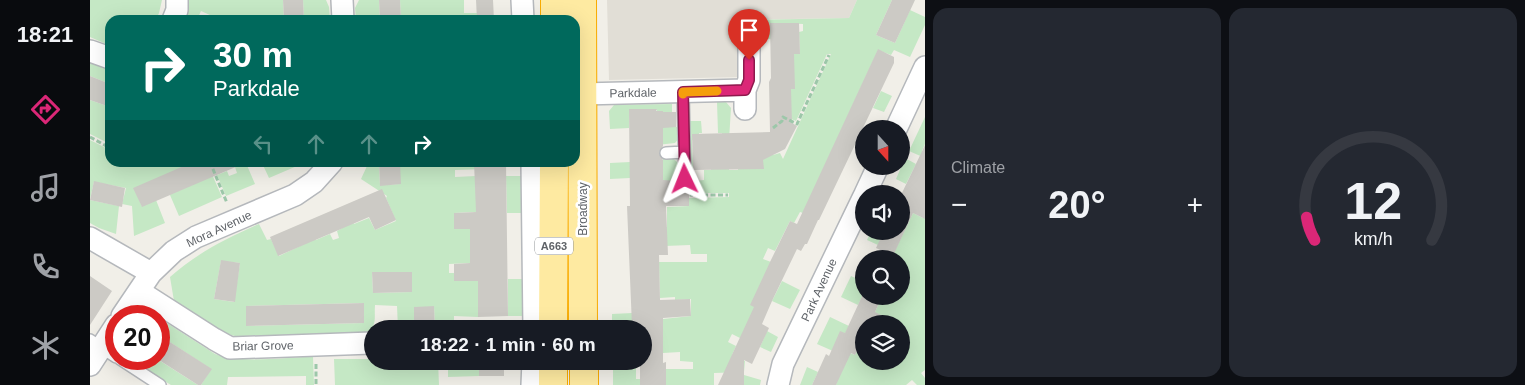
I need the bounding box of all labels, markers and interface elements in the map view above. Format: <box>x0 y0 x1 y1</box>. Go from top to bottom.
pin <box>728 9 770 60</box>
icon: arrive <box>735 16 763 44</box>
text: 18:21 <box>17 22 73 47</box>
icon: right <box>130 35 195 100</box>
text: 30 m <box>213 35 293 74</box>
text: Parkdale <box>213 76 300 101</box>
street label: Parkdale <box>609 86 657 100</box>
icon: directions <box>28 92 63 127</box>
north arrow <box>855 120 910 175</box>
map controls <box>855 120 910 370</box>
icon: left <box>249 130 277 158</box>
icon: ahead <box>302 130 330 158</box>
icon: ahead <box>355 130 383 158</box>
icon: right <box>408 130 436 158</box>
position arrow <box>658 152 710 204</box>
text: Climate <box>951 159 1005 176</box>
icon: music <box>28 170 63 205</box>
text: 12 <box>1344 172 1402 230</box>
street label: Broadway <box>576 182 590 236</box>
text: 20° <box>1048 184 1106 226</box>
button: sound <box>855 185 910 240</box>
text: − <box>951 189 967 220</box>
text: + <box>1187 189 1203 220</box>
street label: Mora Avenue <box>184 208 254 250</box>
text: km/h <box>1354 229 1392 249</box>
road number: A663 <box>535 238 573 255</box>
icon: phone <box>28 249 63 284</box>
button: search <box>855 250 910 305</box>
street label: Park Avenue <box>798 256 840 324</box>
speed limit sign: 20 <box>105 305 170 370</box>
button: layers <box>855 315 910 370</box>
icon: climate <box>28 328 63 363</box>
text: 18:22 · 1 min · 60 m <box>420 334 596 355</box>
street label: Briar Grove <box>232 338 294 354</box>

